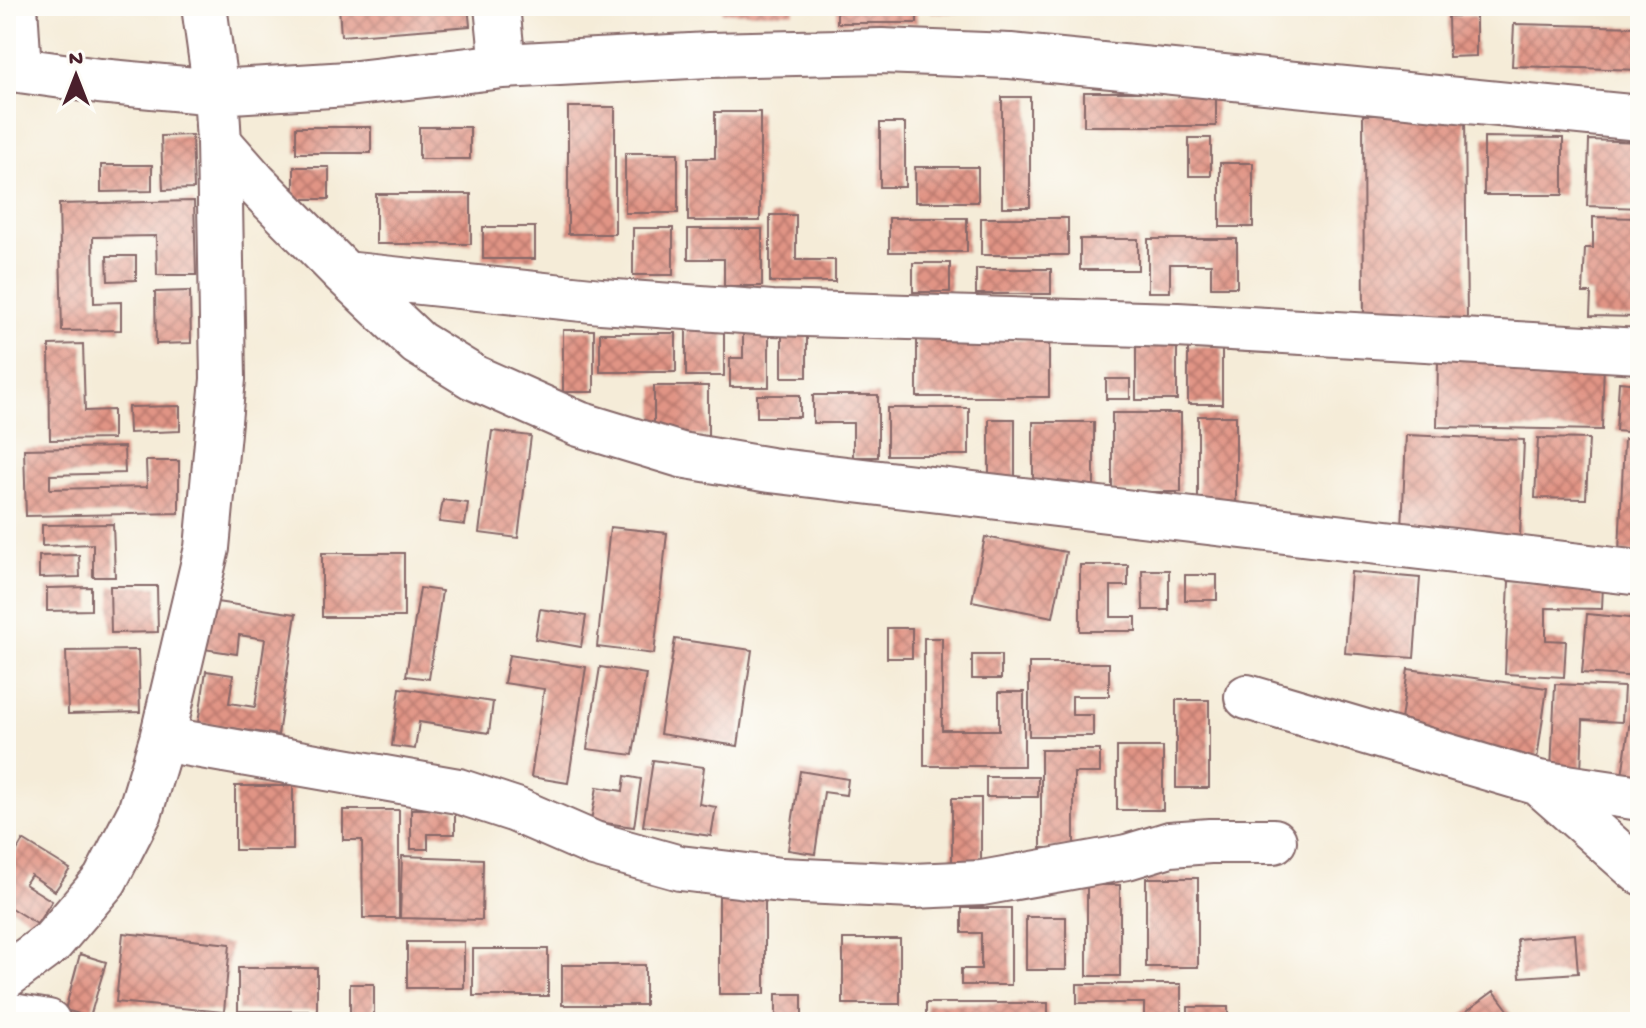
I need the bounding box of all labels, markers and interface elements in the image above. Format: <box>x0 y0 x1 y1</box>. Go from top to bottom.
north arrow <box>36 36 116 116</box>
text: N <box>69 47 83 73</box>

